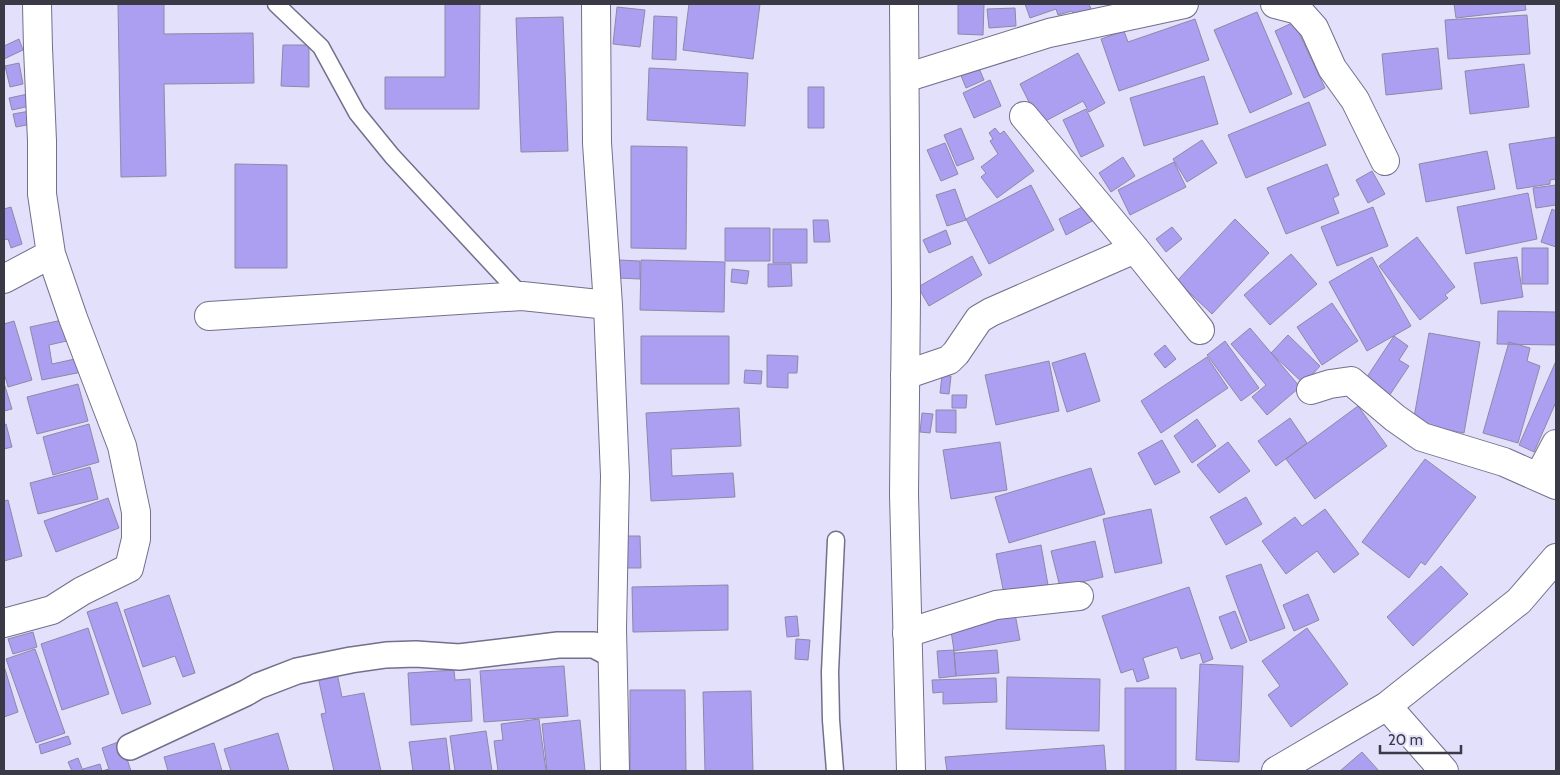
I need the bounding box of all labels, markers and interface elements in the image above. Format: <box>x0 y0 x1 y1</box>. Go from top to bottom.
scale bar <box>1380 722 1461 754</box>
text: 20 m <box>1388 731 1423 749</box>

